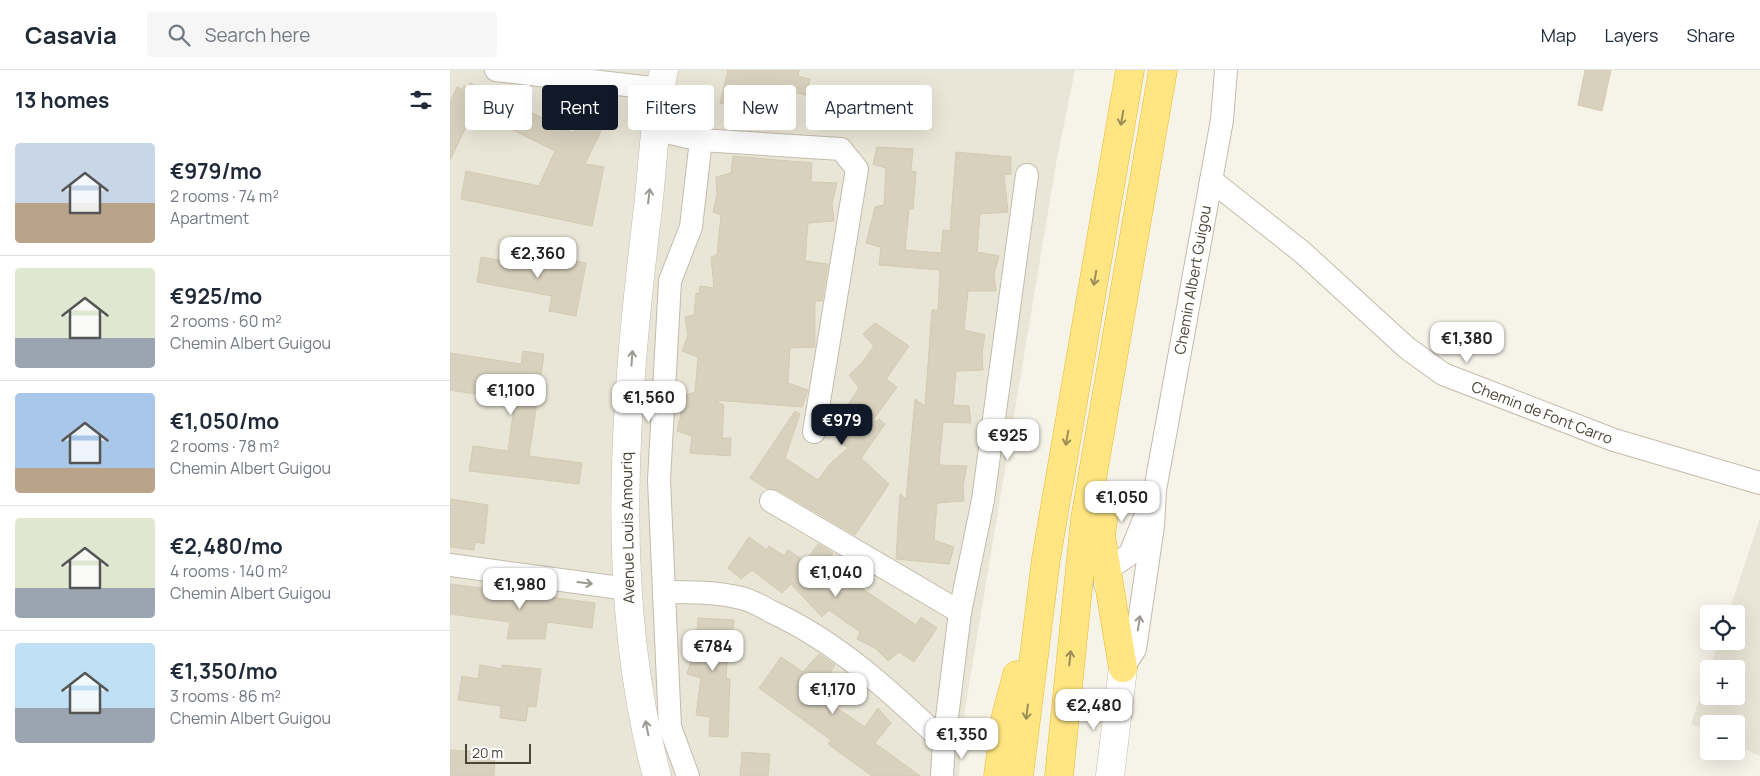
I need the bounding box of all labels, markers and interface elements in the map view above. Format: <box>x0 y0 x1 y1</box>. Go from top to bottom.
search box <box>147 12 497 57</box>
text: Casavia <box>25 18 117 51</box>
icon: search <box>165 21 193 49</box>
text: Search here <box>205 22 310 48</box>
text: Map <box>1541 23 1576 47</box>
text: Layers <box>1604 23 1658 47</box>
text: Share <box>1686 23 1735 47</box>
chip: Buy <box>465 85 532 130</box>
chip: Rent <box>542 85 618 130</box>
chip: Filters <box>628 85 714 130</box>
chip: New <box>724 85 796 130</box>
chip: Apartment <box>806 85 932 130</box>
text: 13 homes <box>15 86 109 114</box>
icon: filters <box>407 86 435 114</box>
one-way arrow <box>1116 110 1126 126</box>
text: €979/mo <box>170 157 262 185</box>
icon: home <box>55 163 115 223</box>
text: 2 rooms · 74 m² <box>170 185 279 207</box>
one-way arrow <box>644 188 654 204</box>
street label: Chemin Albert Guigou <box>1169 204 1216 356</box>
text: Apartment <box>170 207 249 229</box>
pin: €2,360 <box>497 236 579 279</box>
text: €2,360 <box>510 242 566 264</box>
one-way arrow <box>1089 270 1099 286</box>
text: €925/mo <box>170 282 262 310</box>
icon: home <box>55 288 115 348</box>
text: 2 rooms · 60 m² <box>170 310 282 332</box>
pin: €1,380 <box>1426 322 1508 364</box>
text: €1,380 <box>1441 327 1493 349</box>
text: Chemin Albert Guigou <box>170 332 331 354</box>
one-way arrow <box>627 350 637 366</box>
pin: €1,100 <box>470 374 552 416</box>
street label: Chemin de Font Carro <box>1469 376 1616 449</box>
text: €1,100 <box>487 379 535 401</box>
pin: €1,560 <box>608 380 690 423</box>
text: €1,560 <box>623 386 675 408</box>
pin: €979 <box>812 404 872 446</box>
text: €1,050/mo <box>170 407 279 435</box>
text: €979 <box>822 409 862 431</box>
icon: home <box>55 413 115 473</box>
pin: €925 <box>978 418 1038 461</box>
text: €925 <box>988 424 1028 446</box>
one-way arrow <box>1061 430 1071 446</box>
text: 2 rooms · 78 m² <box>170 435 279 457</box>
street label: Avenue Louis Amouriq <box>616 452 639 604</box>
text: Chemin Albert Guigou <box>170 457 331 479</box>
pin: €1,050 <box>1081 480 1163 523</box>
text: €1,050 <box>1096 486 1148 508</box>
text: €2,480/mo <box>170 532 283 560</box>
icon: home <box>55 538 115 598</box>
pin: €1,040 <box>795 556 877 598</box>
text: 4 rooms · 140 m² <box>170 560 288 582</box>
text: €1,040 <box>810 561 862 583</box>
pin: €1,980 <box>479 568 561 610</box>
text: €1,980 <box>494 573 546 595</box>
one-way arrow <box>577 578 593 588</box>
text: Chemin Albert Guigou <box>170 582 331 604</box>
map controls <box>1700 605 1745 760</box>
button: locate <box>1700 605 1745 650</box>
one-way arrow <box>1134 615 1144 631</box>
pin: €784 <box>683 630 743 672</box>
text: €784 <box>694 635 733 657</box>
one-way arrow <box>1065 650 1075 666</box>
text: €1,350/mo <box>170 657 278 685</box>
button: + <box>1700 660 1745 705</box>
icon: home <box>55 663 115 723</box>
pin: €1,170 <box>792 672 874 715</box>
text: €1,170 <box>810 678 856 700</box>
text: 3 rooms · 86 m² <box>170 685 281 707</box>
pin: €2,480 <box>1053 688 1135 731</box>
text: €2,480 <box>1066 694 1122 716</box>
one-way arrow <box>1022 703 1032 719</box>
text: Chemin Albert Guigou <box>170 707 331 729</box>
button: − <box>1700 715 1745 760</box>
pin: €1,350 <box>921 718 1003 760</box>
one-way arrow <box>642 721 651 737</box>
text: €1,350 <box>936 723 988 745</box>
scale bar <box>465 741 531 764</box>
text: 20 m <box>472 743 503 762</box>

